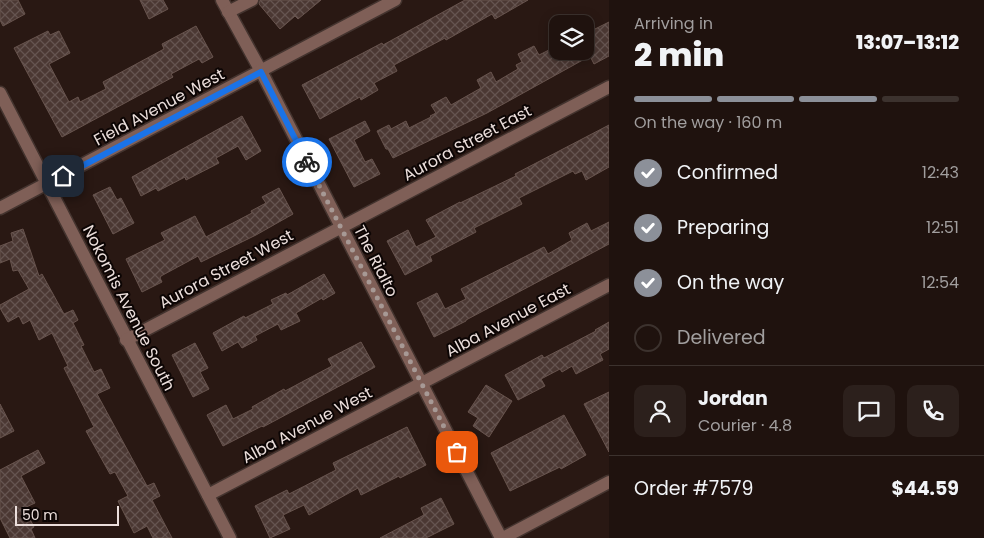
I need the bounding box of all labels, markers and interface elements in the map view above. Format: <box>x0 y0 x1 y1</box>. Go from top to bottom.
text: Arriving in <box>634 12 713 35</box>
map controls <box>549 15 594 60</box>
button: layers <box>549 15 594 60</box>
text: 13:07–13:12 <box>856 29 959 56</box>
text: 2 min <box>634 32 724 77</box>
street label: Field Avenue West <box>90 63 229 151</box>
street label: Aurora Street East <box>399 99 536 187</box>
text: On the way · 160 m <box>634 111 782 134</box>
courier <box>282 137 332 187</box>
icon: bike <box>293 148 321 176</box>
pin <box>42 155 84 197</box>
icon: check <box>634 159 662 187</box>
text: Confirmed <box>677 159 778 186</box>
text: 12:43 <box>922 161 959 184</box>
icon: home <box>49 162 77 190</box>
icon: check <box>634 214 662 242</box>
text: Preparing <box>677 214 769 241</box>
text: 12:51 <box>926 216 959 239</box>
street label: Nokomis Avenue South <box>77 221 181 395</box>
street label: The Rialto <box>348 221 404 301</box>
street label: Aurora Street West <box>155 224 297 314</box>
icon: check <box>634 269 662 297</box>
text: On the way <box>677 269 784 296</box>
text: 12:54 <box>921 271 959 294</box>
street label: Alba Avenue East <box>442 277 575 363</box>
text: Delivered <box>677 324 766 351</box>
street label: Alba Avenue West <box>238 381 376 469</box>
button: person <box>634 385 686 437</box>
text: Jordan <box>698 385 768 412</box>
button: chat <box>843 385 895 437</box>
button: phone <box>907 385 959 437</box>
text: Courier · 4.8 <box>698 414 792 437</box>
pin <box>436 431 478 473</box>
icon: bag <box>443 438 471 466</box>
text: Order #7579 <box>634 475 753 502</box>
text: $44.59 <box>891 475 959 502</box>
scale bar <box>15 503 119 526</box>
text: 50 m <box>22 505 58 525</box>

